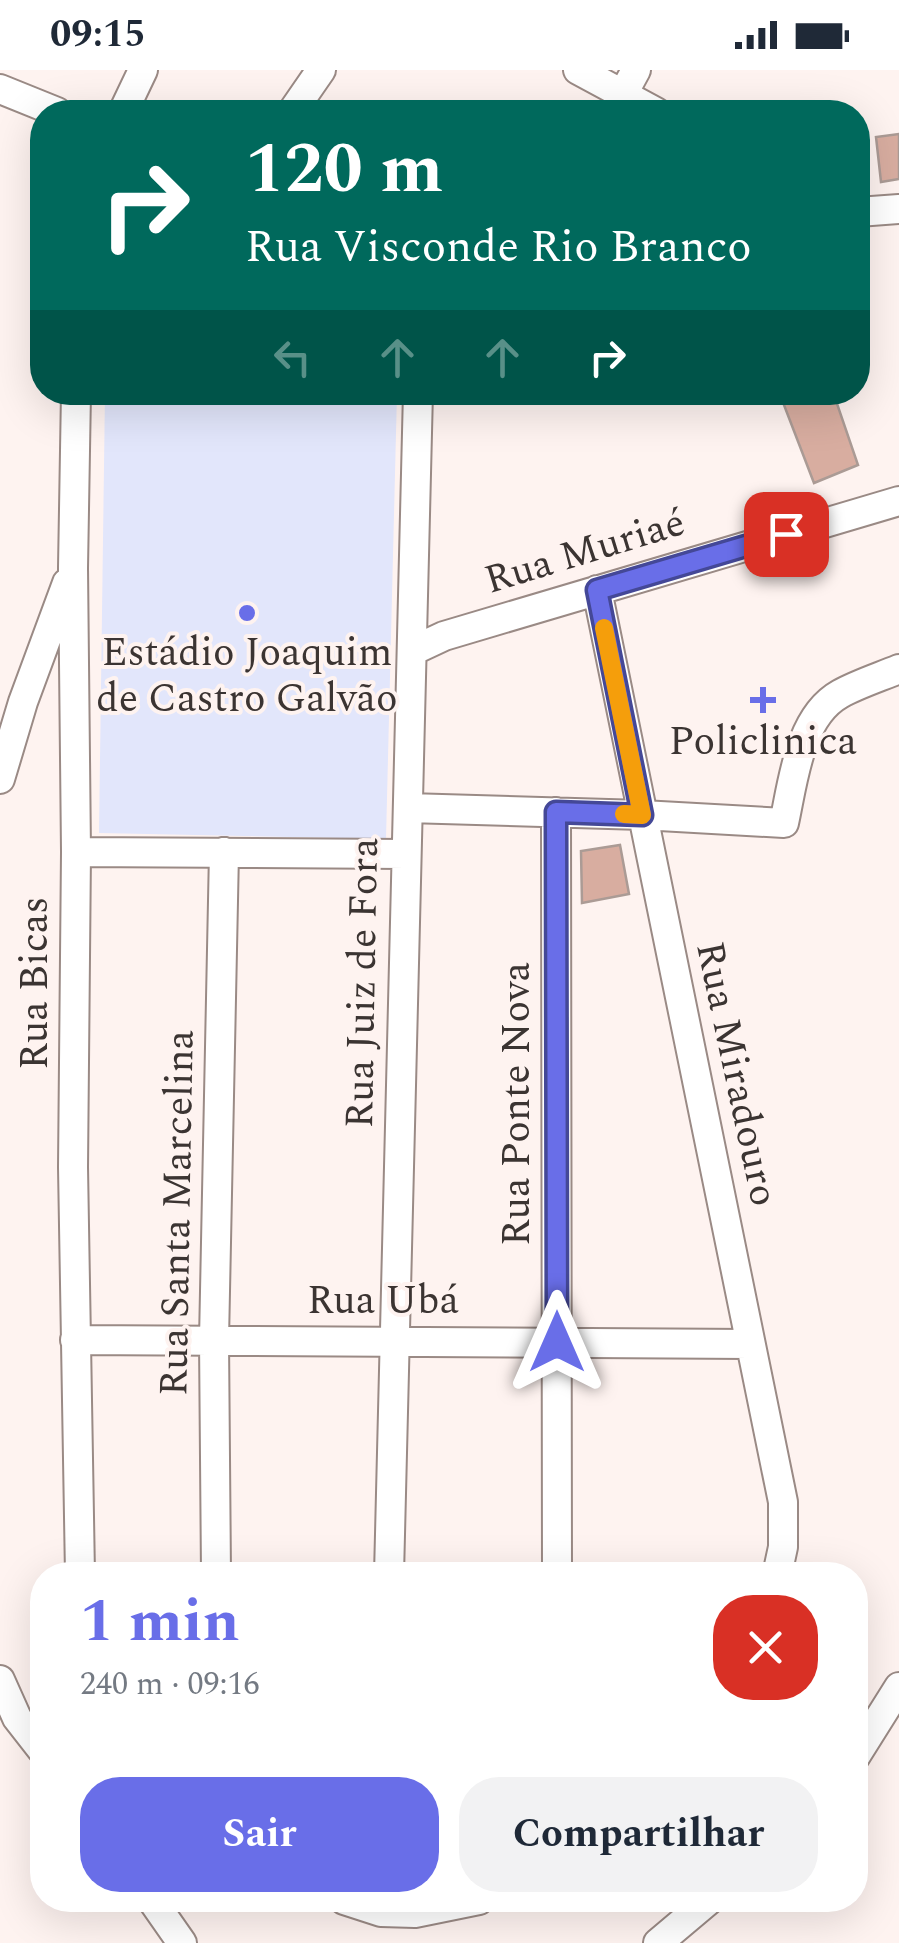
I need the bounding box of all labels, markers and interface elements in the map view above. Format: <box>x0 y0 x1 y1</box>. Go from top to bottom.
text: 09:15 <box>50 6 145 64</box>
text: 120 m <box>245 117 443 223</box>
icon: right <box>80 140 210 270</box>
text: Rua Visconde Rio Branco <box>245 213 752 282</box>
icon: left <box>265 330 320 385</box>
icon: ahead <box>370 330 425 385</box>
icon: ahead <box>475 330 530 385</box>
icon: right <box>580 330 635 385</box>
pin <box>744 492 829 577</box>
street label: Rua Muriaé <box>477 493 693 611</box>
icon: arrive <box>759 507 814 562</box>
marker: Estádio Joaquim de Castro Galvão <box>236 602 258 624</box>
place label: Estádio Joaquim de Castro Galvão <box>96 623 398 730</box>
marker: Policlinica <box>750 687 776 713</box>
place label: Policlinica <box>669 712 858 773</box>
street label: Rua Juiz de Fora <box>330 837 396 1129</box>
street label: Rua Bicas <box>5 896 66 1070</box>
street label: Rua Miradouro <box>678 936 794 1212</box>
street label: Rua Ponte Nova <box>487 962 548 1246</box>
street label: Rua Santa Marcelina <box>144 1029 212 1397</box>
street label: Rua Ubá <box>307 1271 460 1332</box>
position arrow <box>505 1290 609 1394</box>
text: 1 min <box>80 1576 240 1668</box>
button: close <box>713 1595 818 1700</box>
text: 240 m · 09:16 <box>80 1660 260 1709</box>
button: Sair <box>80 1777 439 1892</box>
button: Compartilhar <box>459 1777 818 1892</box>

